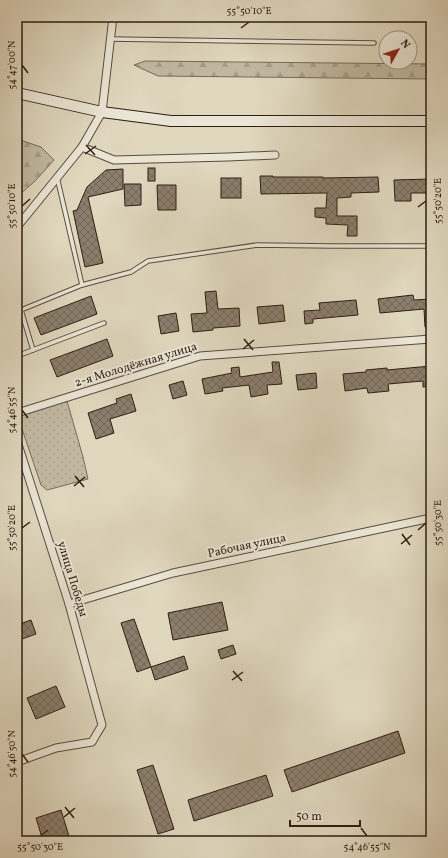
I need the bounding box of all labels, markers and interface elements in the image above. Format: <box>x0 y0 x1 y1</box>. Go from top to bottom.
text: 55°50'10"E <box>227 4 271 18</box>
north arrow <box>378 30 418 70</box>
text: N <box>396 37 413 52</box>
text: 54°47'00"N <box>5 40 19 89</box>
text: 55°50'20"E <box>431 178 445 224</box>
text: 55°50'10"E <box>5 184 19 228</box>
street label: 2-я Молодёжная улица <box>73 339 199 391</box>
text: 54°46'55"N <box>5 386 19 433</box>
text: 55°50'30"E <box>431 500 445 546</box>
text: 55°50'20"E <box>5 505 19 551</box>
street label: Рабочая улица <box>206 530 288 562</box>
street label: улица Победы <box>53 539 91 619</box>
text: 54°46'50"N <box>5 730 19 778</box>
scale bar <box>290 802 360 828</box>
text: 50 m <box>296 809 322 825</box>
text: 55°50'30"E <box>17 840 63 854</box>
text: 54°46'55"N <box>344 840 391 854</box>

